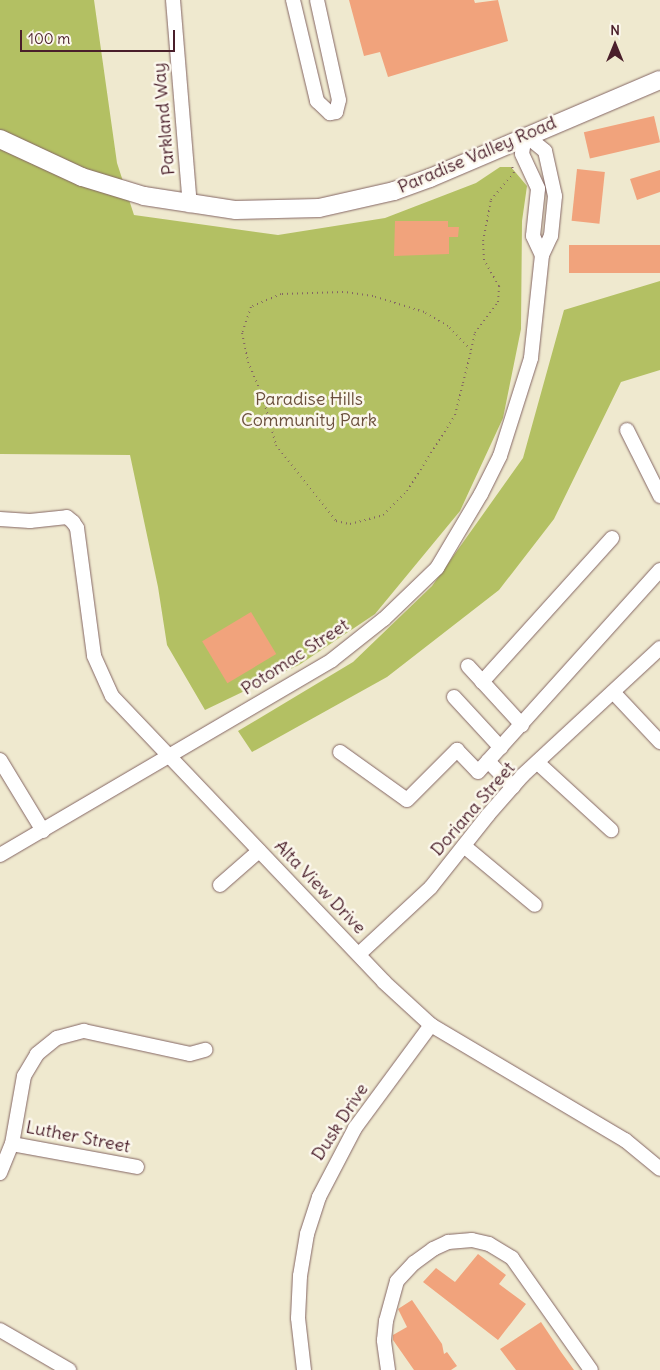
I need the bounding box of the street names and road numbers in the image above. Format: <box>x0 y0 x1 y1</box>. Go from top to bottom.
street label: Parkland Way <box>148 62 180 176</box>
street label: Paradise Valley Road <box>394 112 560 198</box>
street label: Potomac Street <box>237 614 353 700</box>
street label: Doriana Street <box>426 758 520 860</box>
street label: Alta View Drive <box>270 836 370 938</box>
street label: Dusk Drive <box>307 1079 373 1165</box>
street label: Luther Street <box>24 1116 132 1158</box>

